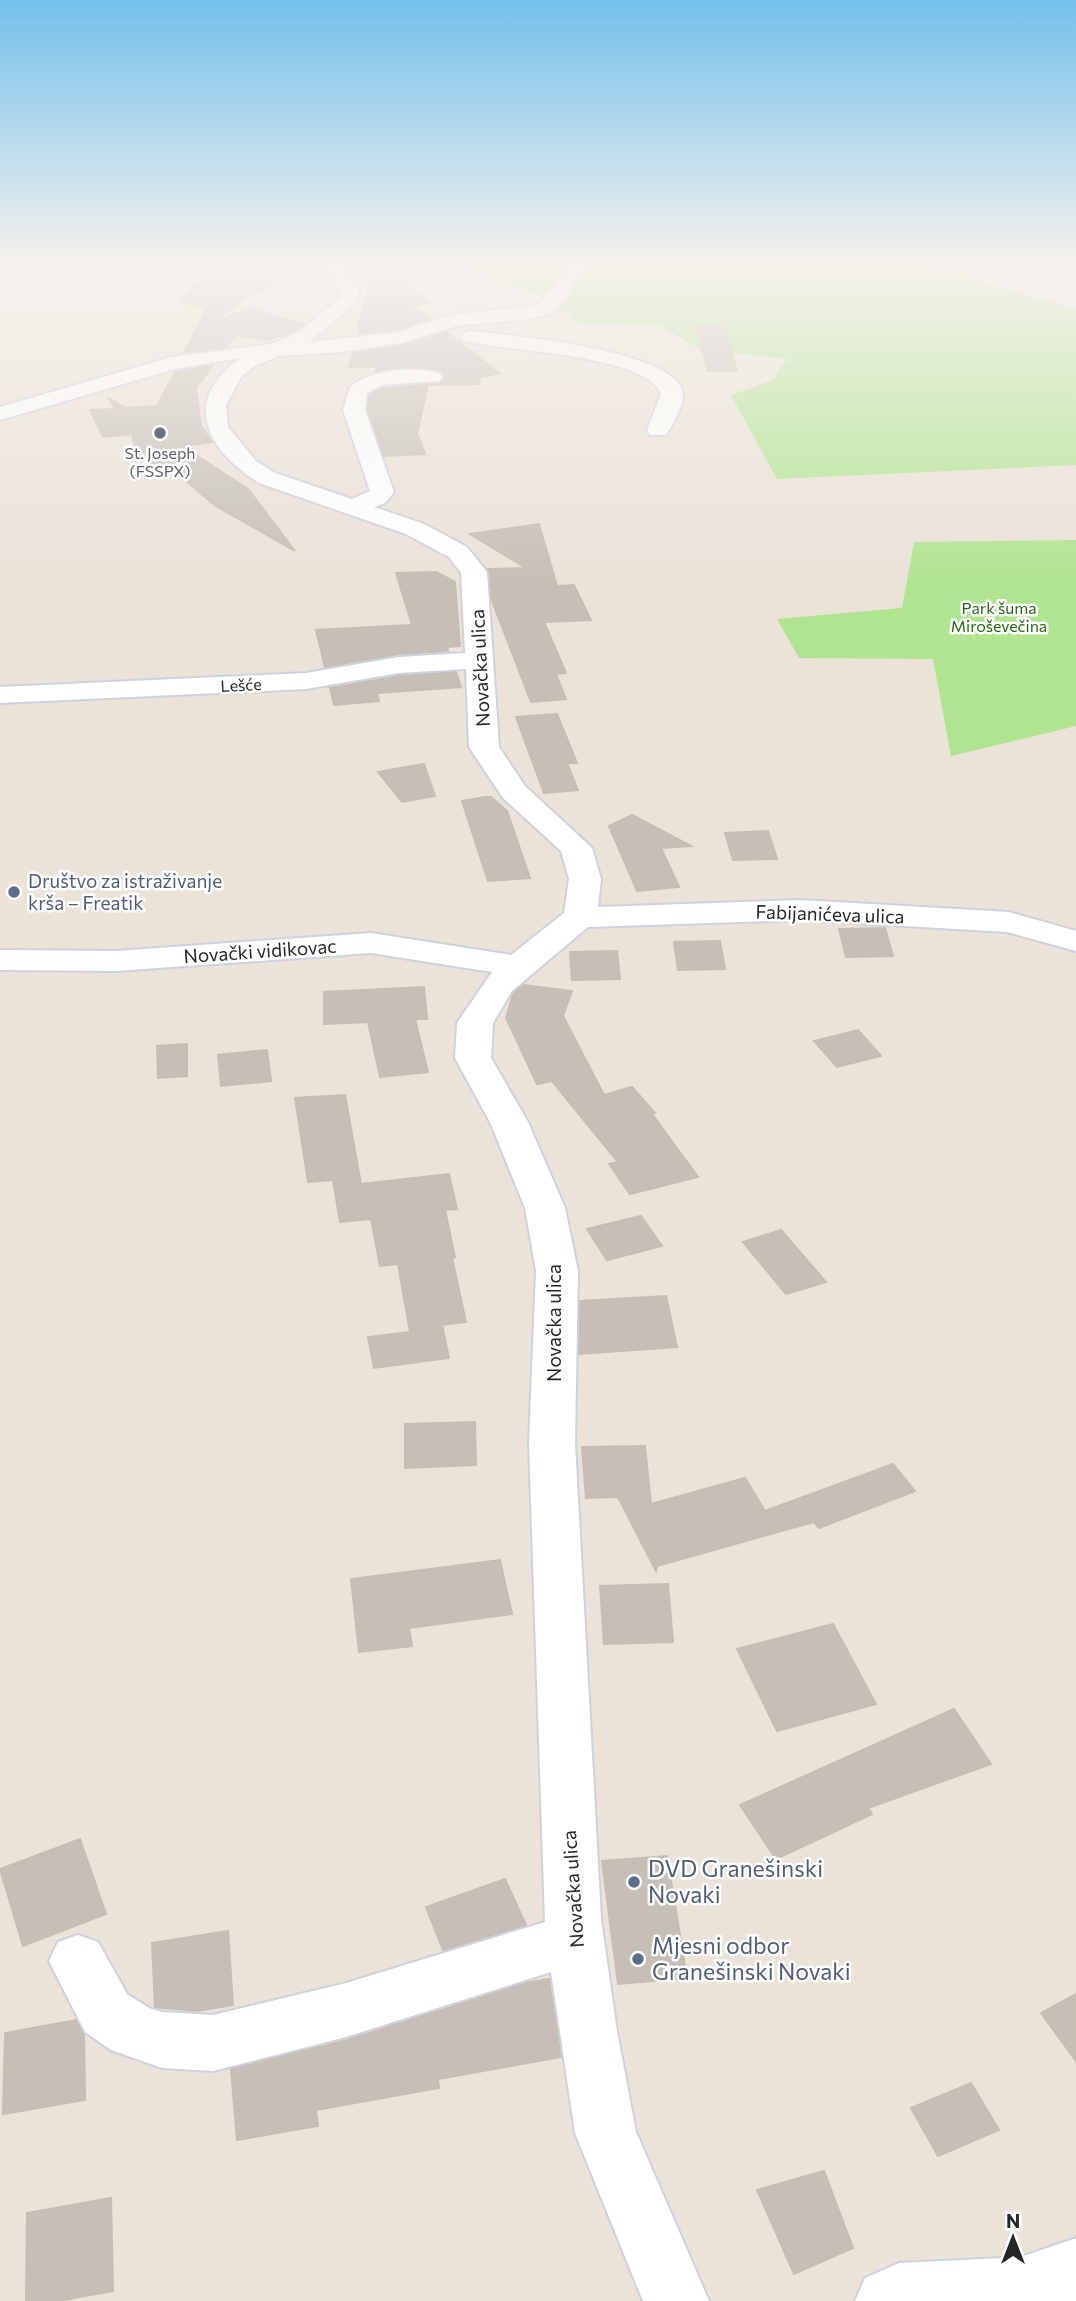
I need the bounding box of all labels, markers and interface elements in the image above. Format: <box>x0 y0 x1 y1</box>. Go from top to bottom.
marker: St. Joseph (FSSPX) <box>152 425 168 441</box>
place label: St. Joseph (FSSPX) <box>124 443 196 480</box>
park label: Park šuma Miroševečina <box>951 598 1047 635</box>
street label: Novačka ulica <box>465 609 494 727</box>
street label: Lešće <box>220 674 262 695</box>
place label: Društvo za istraživanje krša – Freatik <box>28 869 222 914</box>
marker: Društvo za istraživanje krša – Freatik <box>6 884 22 900</box>
street label: Fabijanićeva ulica <box>755 899 905 928</box>
street label: Novački vidikovac <box>183 934 337 967</box>
street label: Novačka ulica <box>542 1264 565 1382</box>
street label: Novačka ulica <box>557 1829 588 1949</box>
place label: DVD Granešinski Novaki <box>648 1854 823 1908</box>
marker: DVD Granešinski Novaki <box>626 1874 642 1890</box>
place label: Mjesni odbor Granešinski Novaki <box>652 1931 851 1985</box>
marker: Mjesni odbor Granešinski Novaki <box>630 1951 646 1967</box>
north arrow <box>978 2203 1048 2273</box>
text: N <box>1006 2209 1020 2232</box>

